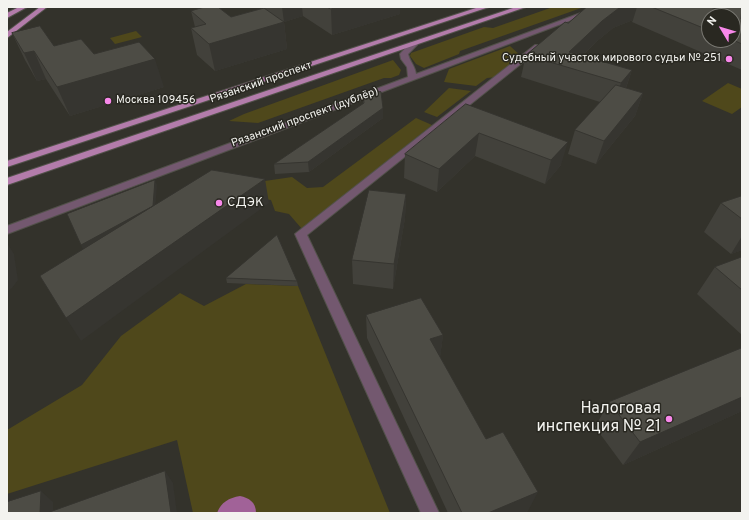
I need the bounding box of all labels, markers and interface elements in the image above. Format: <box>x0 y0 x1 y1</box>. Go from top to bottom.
north arrow <box>701 8 741 48</box>
text: N <box>704 14 720 29</box>
place label: Судебный участок мирового судьи № 251 <box>502 52 721 66</box>
marker: Судебный участок мирового судьи № 251 <box>724 54 734 64</box>
street label: Рязанский проспект <box>208 59 314 107</box>
street label: Рязанский проспект (дублёр) <box>230 85 380 151</box>
place label: Москва 109456 <box>116 94 195 108</box>
marker: Москва 109456 <box>103 96 113 106</box>
place label: СДЭК <box>227 195 264 211</box>
marker: СДЭК <box>214 198 224 208</box>
place label: Налоговая инспекция № 21 <box>536 400 661 438</box>
marker: Налоговая инспекция № 21 <box>664 414 674 424</box>

